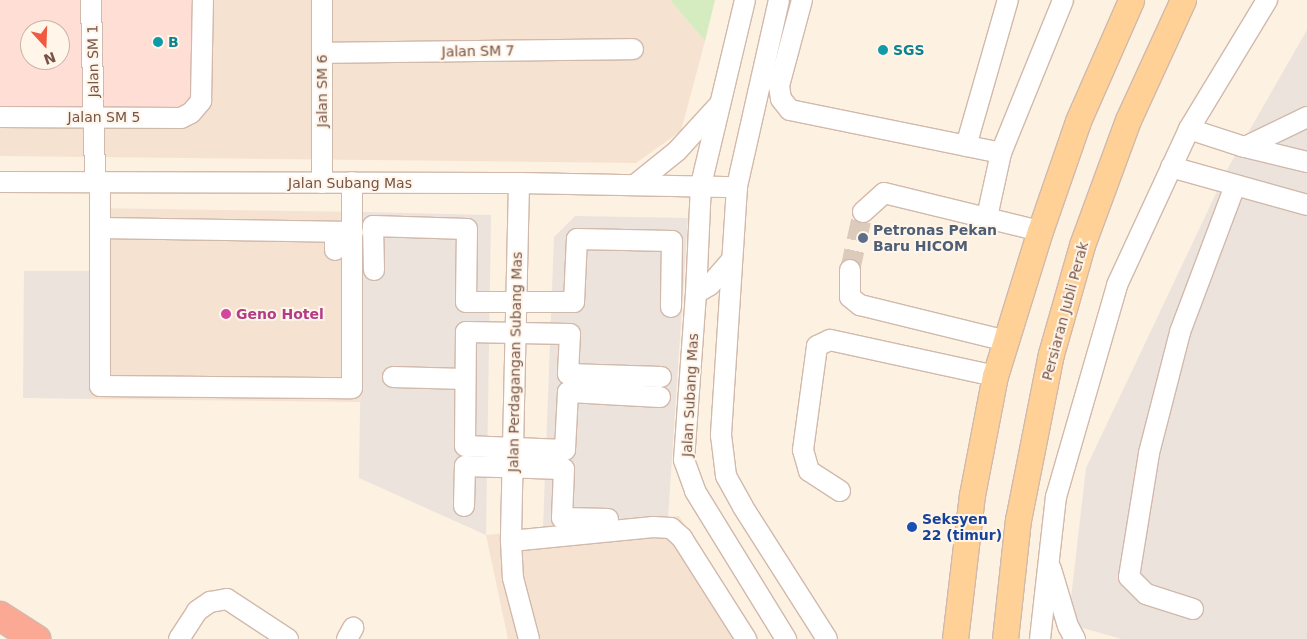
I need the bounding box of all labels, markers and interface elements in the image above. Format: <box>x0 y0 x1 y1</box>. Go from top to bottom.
north arrow <box>20 20 70 70</box>
street label: Jalan SM 1 <box>84 24 102 98</box>
place label: B <box>168 34 179 50</box>
marker: B <box>152 36 164 48</box>
street label: Jalan SM 7 <box>441 42 515 60</box>
place label: SGS <box>893 42 925 58</box>
marker: SGS <box>877 44 889 56</box>
text: N <box>42 49 58 68</box>
street label: Jalan SM 6 <box>314 55 330 127</box>
street label: Jalan SM 5 <box>68 109 140 125</box>
street label: Jalan Subang Mas <box>288 175 412 191</box>
place label: Petronas Pekan Baru HICOM <box>873 222 997 254</box>
marker: Petronas Pekan Baru HICOM <box>857 232 869 244</box>
street label: Persiaran Jubli Perak <box>1038 240 1092 382</box>
street label: Jalan Perdagangan Subang Mas <box>505 252 525 472</box>
place label: Geno Hotel <box>236 306 324 322</box>
marker: Geno Hotel <box>220 308 232 320</box>
street label: Jalan Subang Mas <box>678 333 702 457</box>
place label: Seksyen 22 (timur) <box>922 511 1002 544</box>
marker: Seksyen 22 (timur) <box>906 521 918 533</box>

